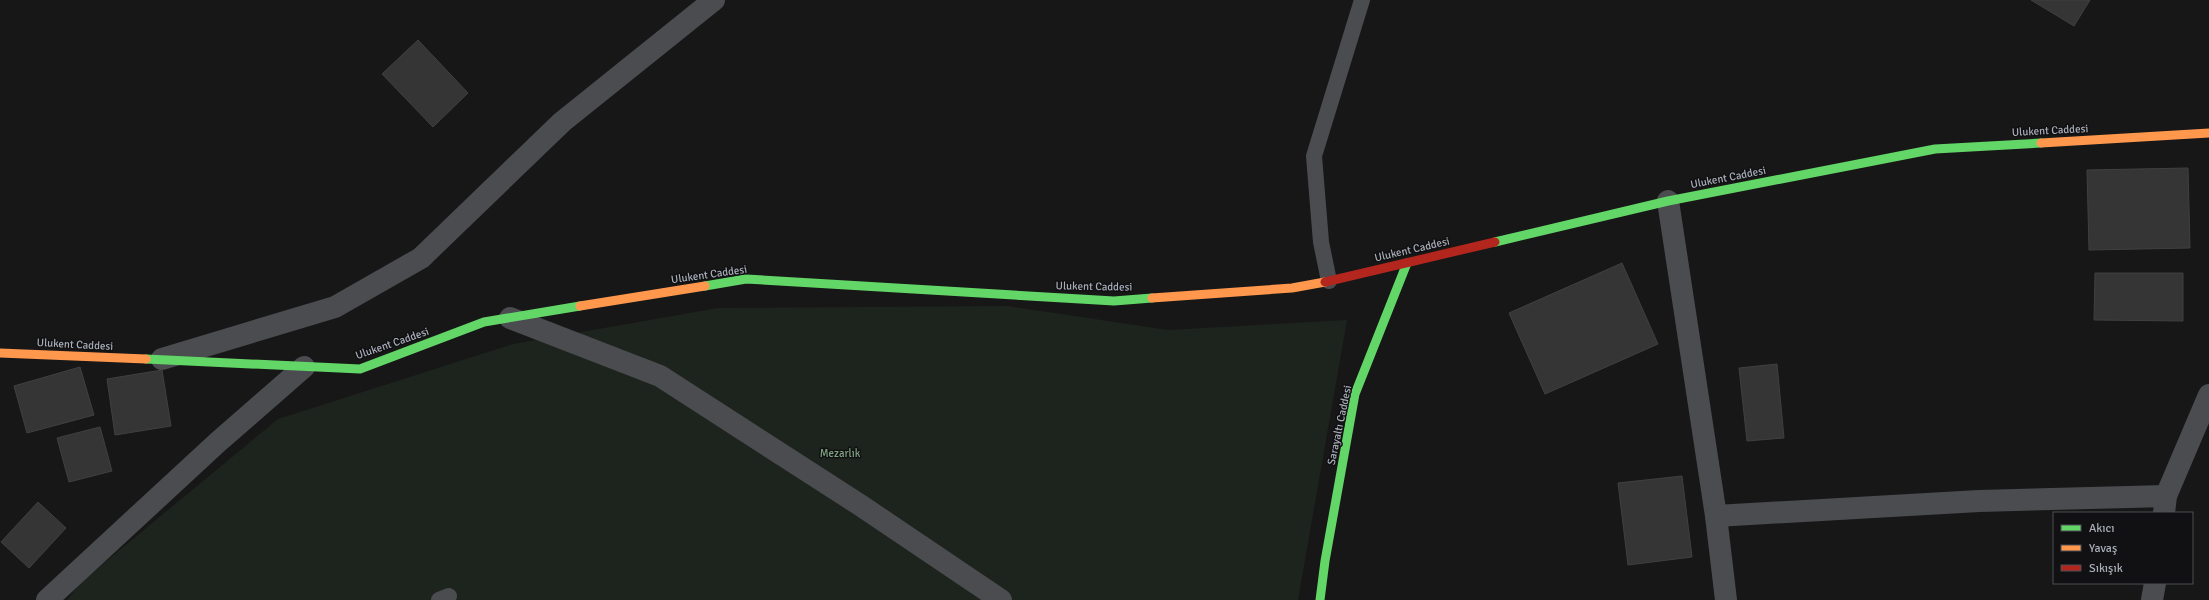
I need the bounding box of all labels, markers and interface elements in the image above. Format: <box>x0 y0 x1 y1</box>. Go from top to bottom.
street label: Ulukent Caddesi <box>2011 122 2089 139</box>
street label: Ulukent Caddesi <box>1689 164 1767 191</box>
street label: Ulukent Caddesi <box>1373 235 1451 264</box>
street label: Ulukent Caddesi <box>670 263 748 286</box>
street label: Ulukent Caddesi <box>1056 279 1132 294</box>
street label: Ulukent Caddesi <box>354 325 431 362</box>
street label: Ulukent Caddesi <box>36 336 114 353</box>
street label: Sarayaltı Caddesi <box>1325 384 1354 466</box>
park label: Mezarlık <box>820 447 861 460</box>
legend <box>2053 512 2193 584</box>
text: Akıcı <box>2089 521 2115 536</box>
text: Yavaş <box>2089 541 2117 556</box>
text: Sıkışık <box>2089 561 2123 576</box>

